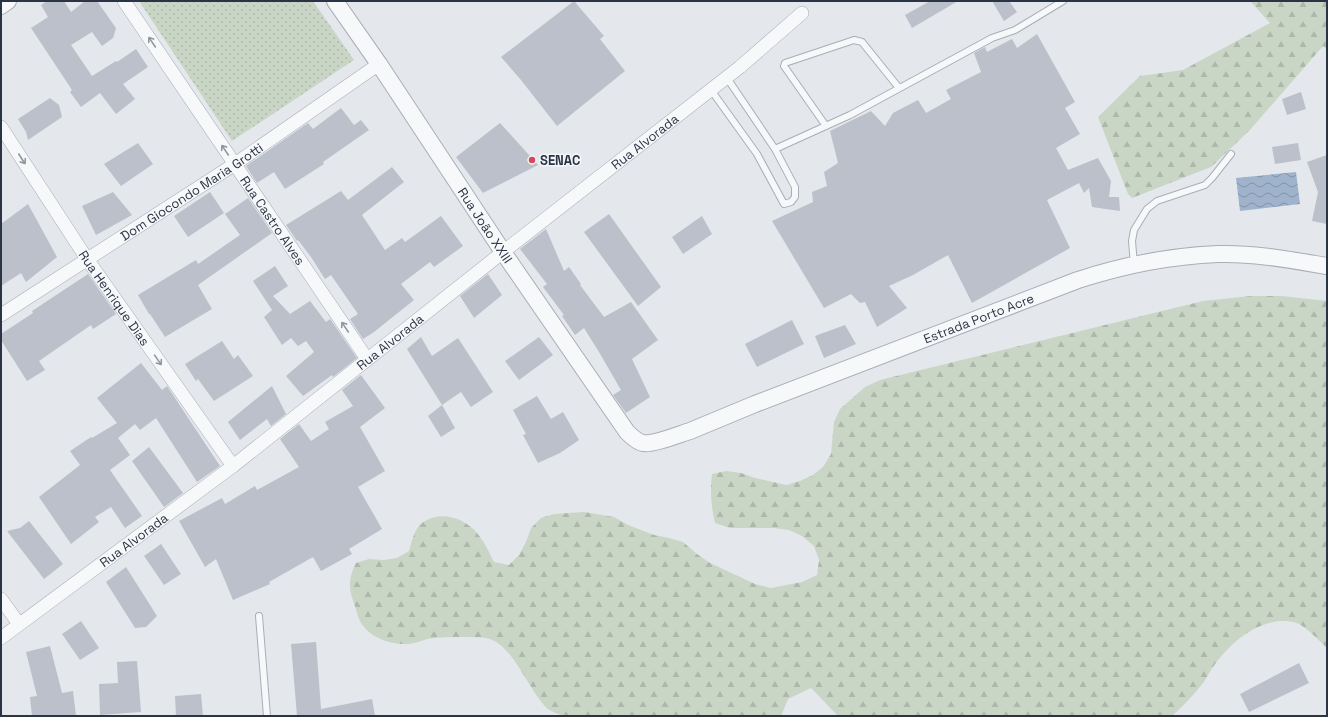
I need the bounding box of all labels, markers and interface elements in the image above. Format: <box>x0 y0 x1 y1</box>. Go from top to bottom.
one-way arrow <box>148 37 156 48</box>
street label: Rua Alvorada <box>608 110 682 173</box>
street label: Dom Giocondo Maria Grotti <box>117 139 266 244</box>
one-way arrow <box>221 145 229 156</box>
place label: SENAC <box>540 152 580 169</box>
one-way arrow <box>18 153 26 164</box>
marker: SENAC <box>527 155 537 165</box>
street label: Rua Castro Alves <box>237 172 309 268</box>
street label: Rua João XXIII <box>454 184 517 266</box>
street label: Rua Henrique Dias <box>75 247 154 349</box>
street label: Estrada Porto Acre <box>921 289 1036 347</box>
street label: Rua Alvorada <box>353 310 427 373</box>
one-way arrow <box>341 322 349 333</box>
one-way arrow <box>154 354 162 365</box>
street label: Rua Alvorada <box>96 509 172 571</box>

